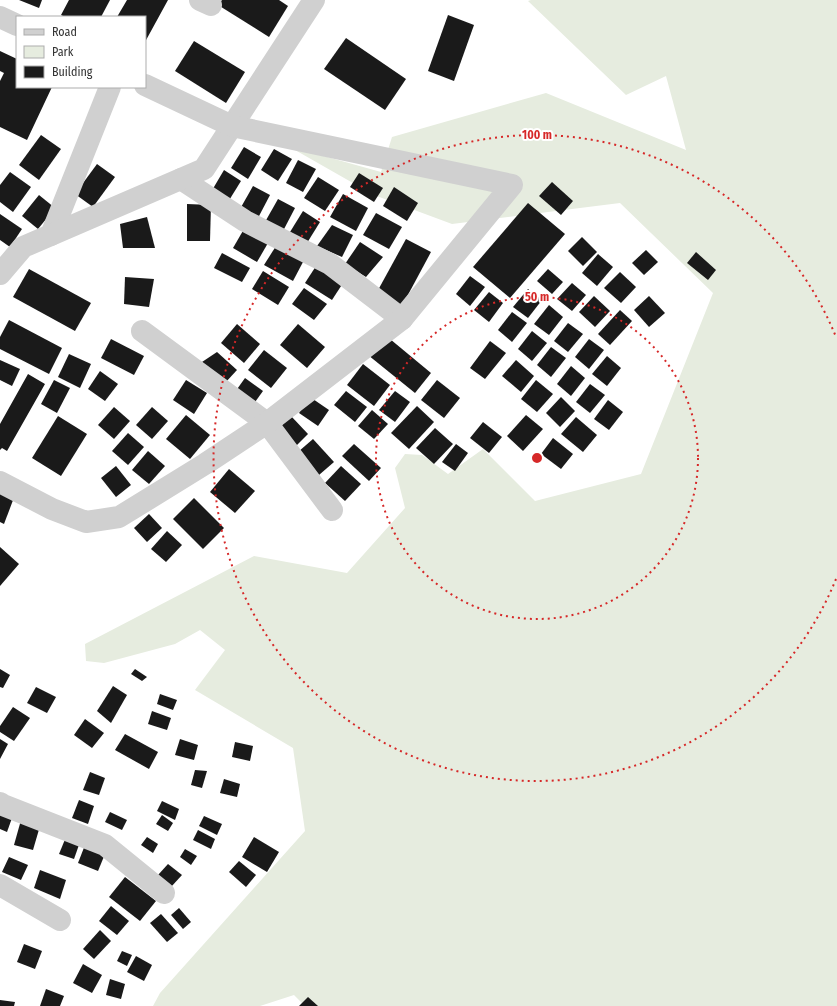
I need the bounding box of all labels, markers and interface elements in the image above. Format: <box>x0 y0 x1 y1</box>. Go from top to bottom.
legend <box>16 16 146 88</box>
text: Road <box>52 25 77 39</box>
text: Park <box>52 45 74 59</box>
text: Building <box>52 65 93 79</box>
text: 100 m <box>522 128 552 142</box>
text: 50 m <box>525 290 549 304</box>
centre of rings <box>530 451 544 465</box>

